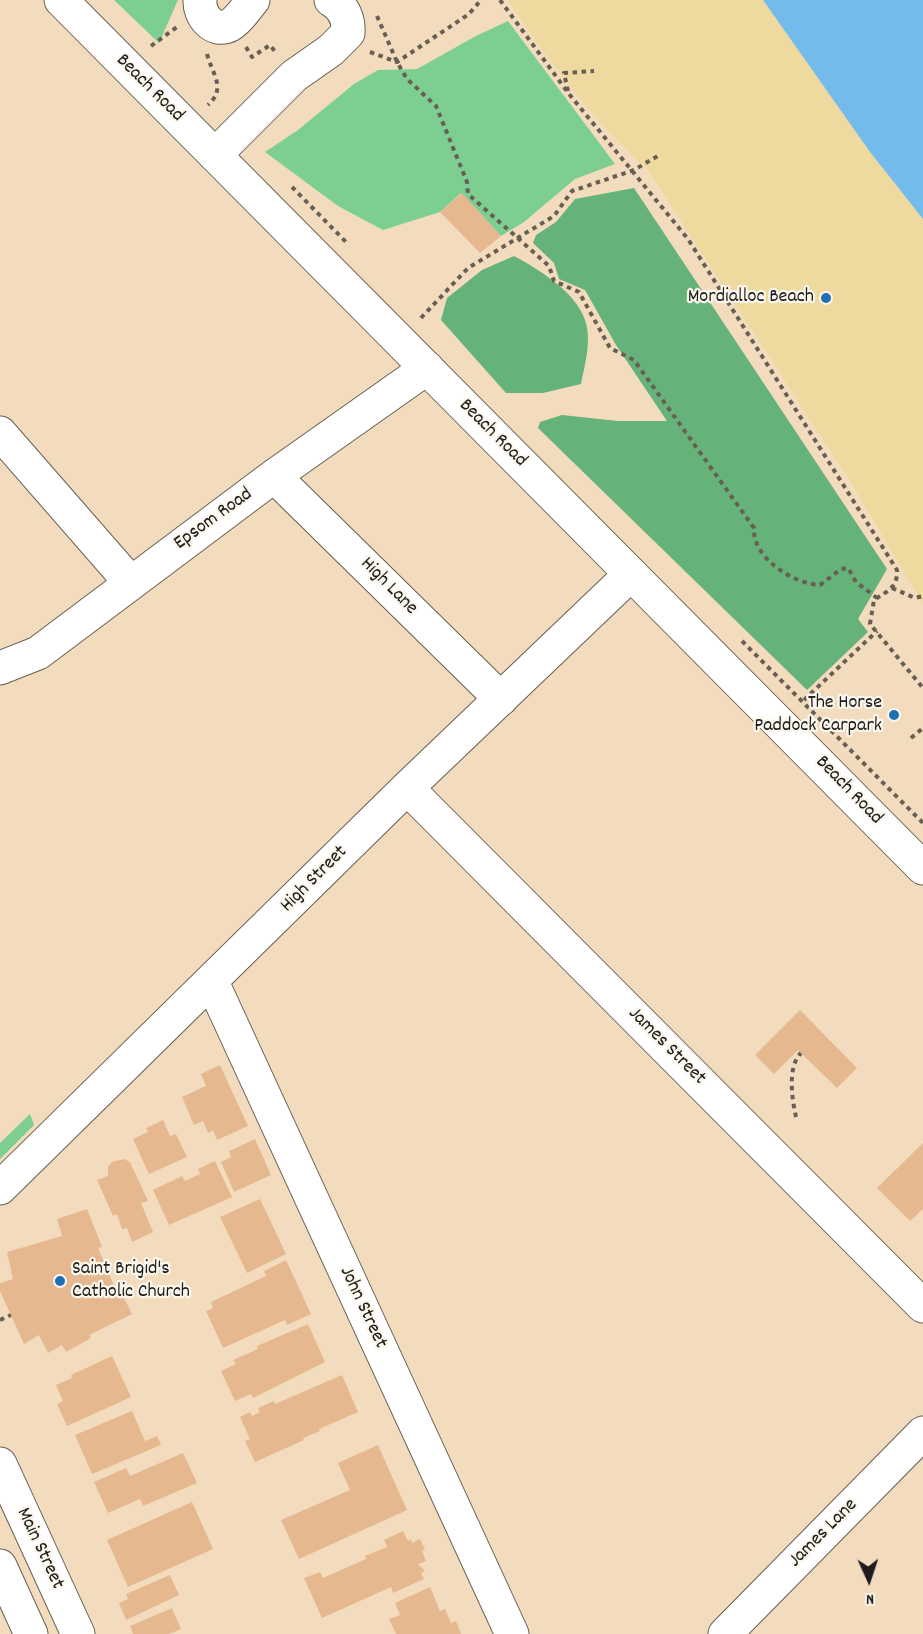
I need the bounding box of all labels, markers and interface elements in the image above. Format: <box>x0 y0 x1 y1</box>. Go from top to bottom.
street label: Beach Road <box>110 50 188 128</box>
place label: Mordialloc Beach <box>688 286 814 310</box>
marker: Mordialloc Beach <box>819 291 833 305</box>
street label: Beach Road <box>453 395 531 473</box>
street label: Epsom Road <box>170 483 258 557</box>
street label: High Lane <box>354 553 422 621</box>
place label: The Horse Paddock Carpark <box>754 692 882 739</box>
marker: The Horse Paddock Carpark <box>887 708 901 722</box>
street label: Beach Road <box>809 751 887 831</box>
street label: High Street <box>276 841 354 919</box>
street label: James Street <box>622 1003 710 1091</box>
place label: Saint Brigid's Catholic Church <box>72 1258 190 1305</box>
street label: John Street <box>333 1263 391 1353</box>
marker: Saint Brigid's Catholic Church <box>53 1274 67 1288</box>
street label: James Lane <box>784 1494 864 1574</box>
street label: Main Street <box>10 1504 68 1594</box>
north arrow <box>839 1550 899 1610</box>
text: N <box>865 1587 875 1610</box>

